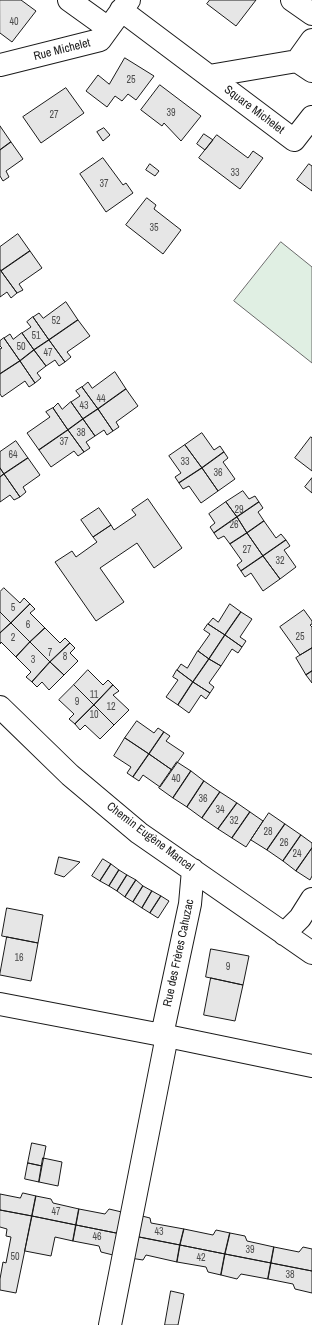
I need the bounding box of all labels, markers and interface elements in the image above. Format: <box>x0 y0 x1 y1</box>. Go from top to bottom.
house number: 40 <box>9 16 19 28</box>
street label: Rue Michelet <box>32 36 92 64</box>
house number: 25 <box>126 74 136 86</box>
street label: Square Michelet <box>221 83 287 137</box>
house number: 39 <box>166 107 176 119</box>
house number: 27 <box>49 109 59 121</box>
house number: 33 <box>230 167 240 179</box>
house number: 37 <box>99 178 109 190</box>
house number: 35 <box>149 222 159 234</box>
house number: 52 <box>51 315 61 327</box>
house number: 51 <box>31 330 41 342</box>
house number: 50 <box>16 341 26 353</box>
house number: 47 <box>43 347 53 359</box>
house number: 44 <box>96 393 106 405</box>
house number: 43 <box>79 400 89 412</box>
house number: 38 <box>76 427 86 439</box>
house number: 37 <box>59 436 69 448</box>
house number: 64 <box>8 449 18 461</box>
house number: 33 <box>180 456 190 468</box>
house number: 36 <box>213 467 223 479</box>
house number: 29 <box>234 504 244 516</box>
house number: 26 <box>229 519 239 531</box>
house number: 27 <box>242 544 252 556</box>
house number: 32 <box>275 555 285 567</box>
house number: 5 <box>11 602 15 614</box>
house number: 6 <box>26 619 30 631</box>
house number: 25 <box>295 631 305 643</box>
house number: 2 <box>11 632 15 644</box>
house number: 7 <box>48 647 52 659</box>
house number: 8 <box>63 651 67 663</box>
house number: 3 <box>31 654 35 666</box>
house number: 11 <box>90 689 98 701</box>
house number: 9 <box>75 696 79 708</box>
house number: 12 <box>106 701 116 713</box>
house number: 10 <box>89 709 99 721</box>
house number: 40 <box>171 773 181 785</box>
house number: 36 <box>198 793 208 805</box>
street label: Chemin Eugène Mancel <box>104 799 196 875</box>
house number: 34 <box>215 804 225 816</box>
house number: 32 <box>229 815 239 827</box>
house number: 28 <box>263 826 273 838</box>
house number: 26 <box>279 837 289 849</box>
house number: 24 <box>292 848 302 860</box>
street label: Rue des Frères Cahuzac <box>161 898 197 1008</box>
house number: 16 <box>14 952 24 964</box>
house number: 9 <box>226 961 230 973</box>
house number: 47 <box>51 1206 61 1218</box>
house number: 43 <box>154 1226 164 1238</box>
house number: 46 <box>92 1231 102 1243</box>
house number: 39 <box>245 1244 255 1256</box>
house number: 50 <box>10 1251 20 1263</box>
house number: 42 <box>196 1252 206 1264</box>
house number: 38 <box>285 1269 295 1281</box>

